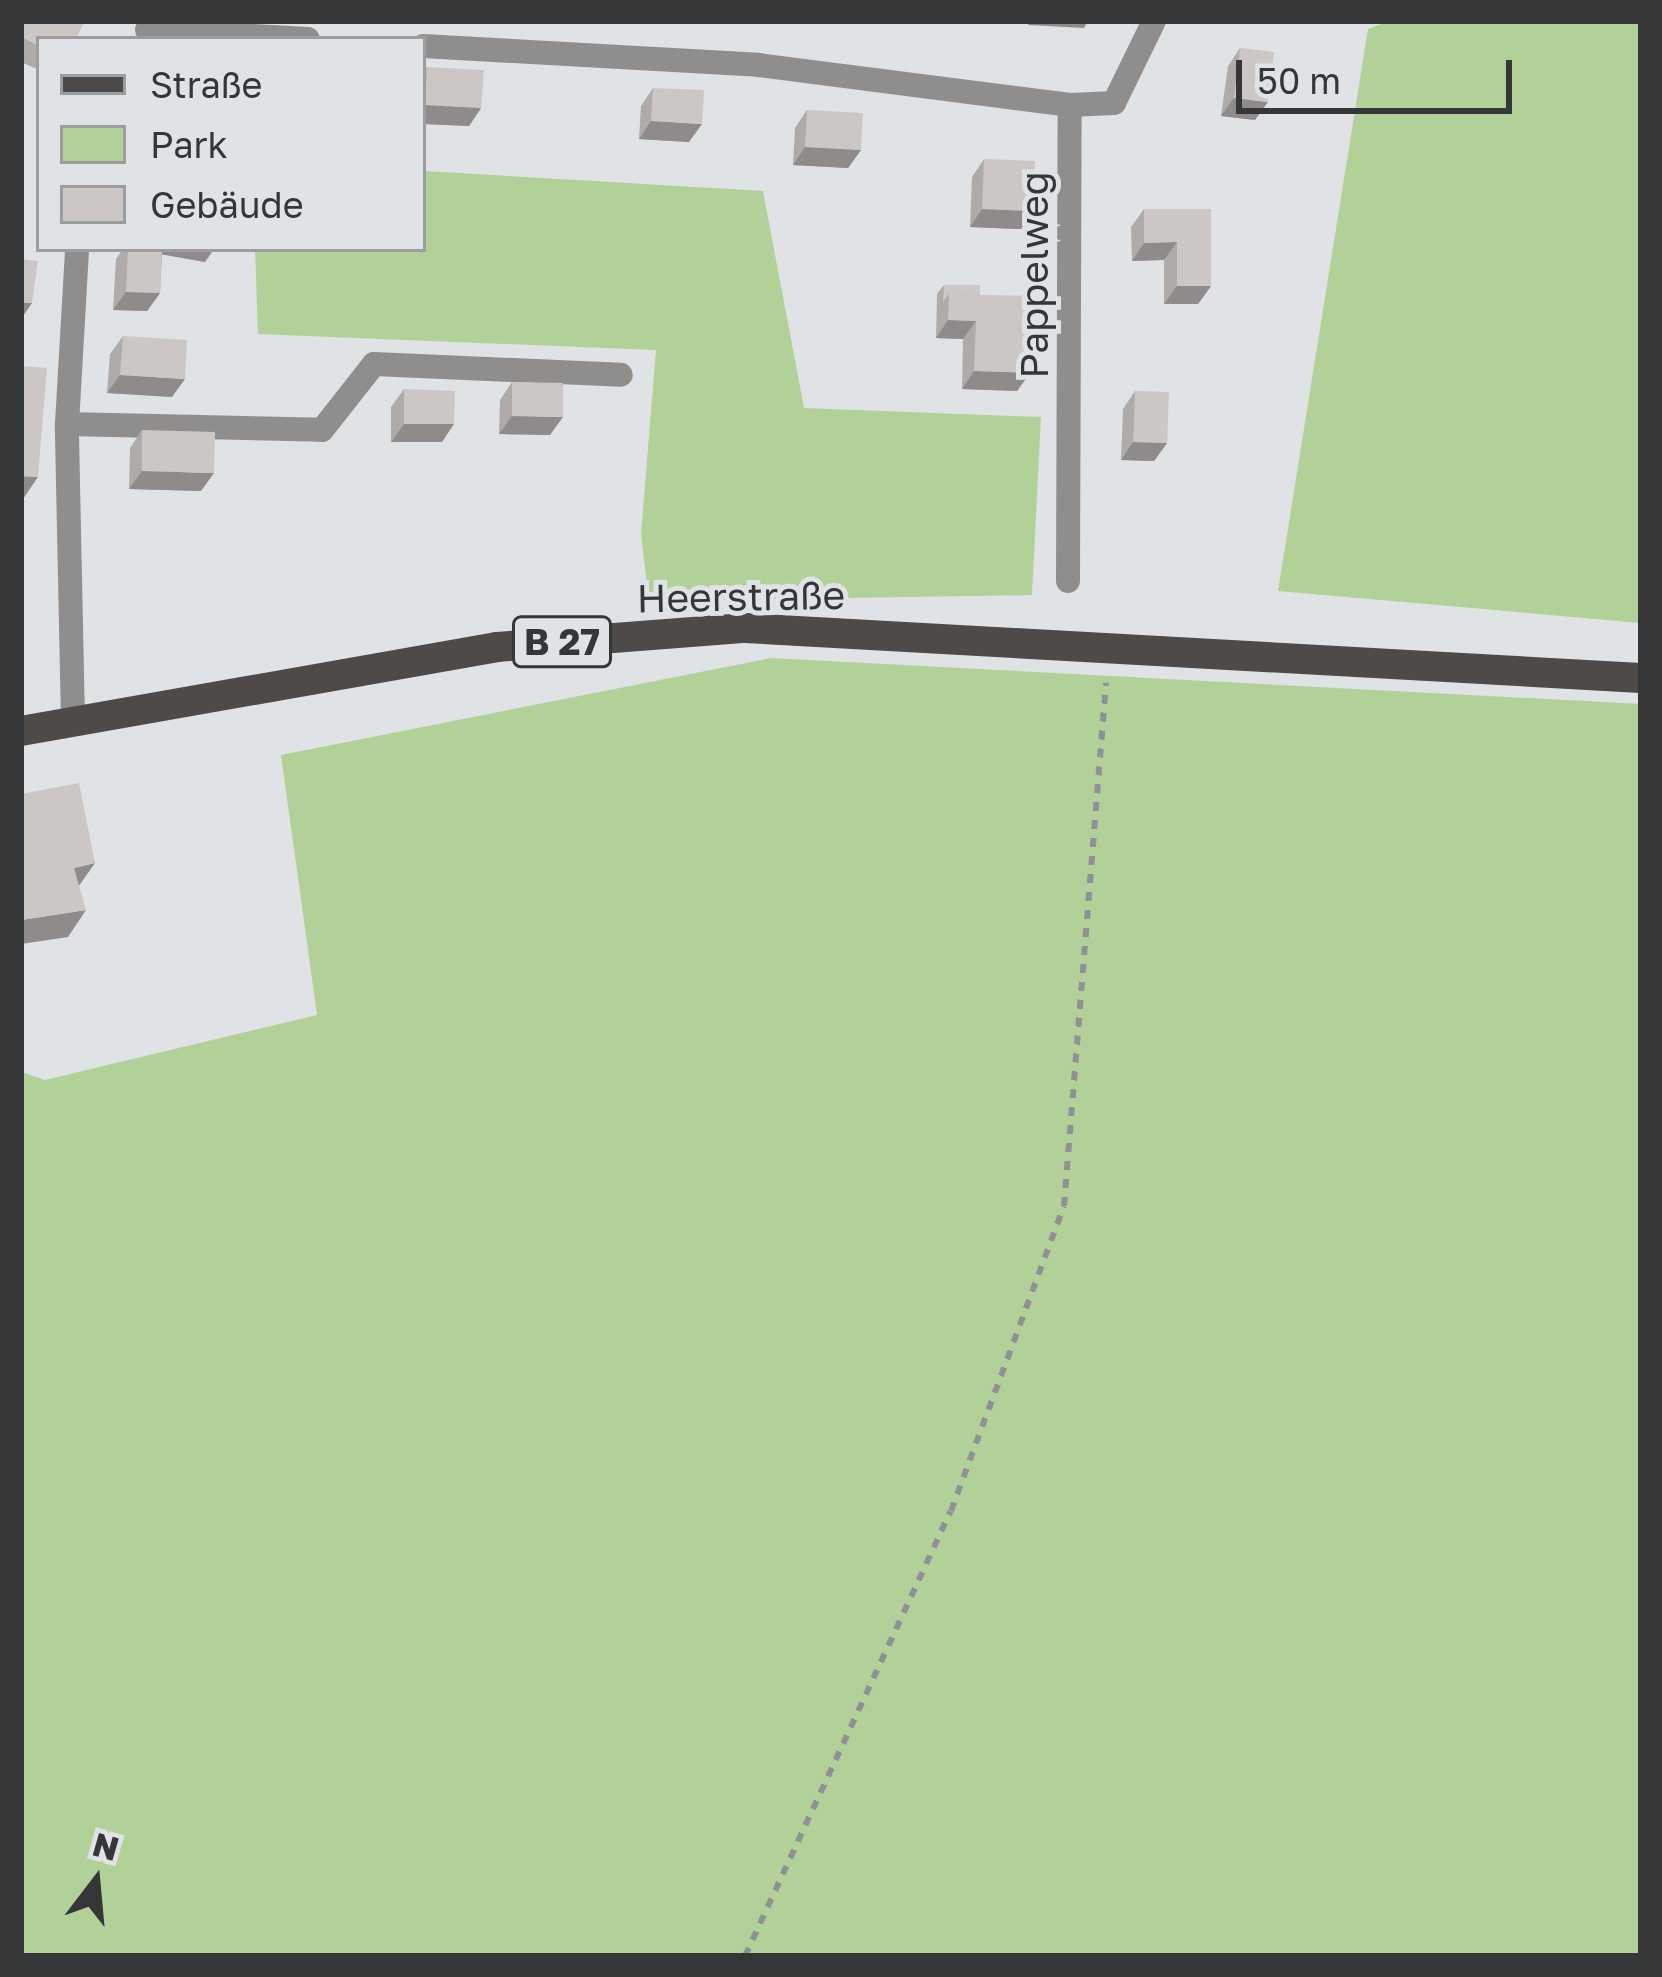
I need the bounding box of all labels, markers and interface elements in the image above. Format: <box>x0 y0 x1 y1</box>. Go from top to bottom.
legend <box>36 36 426 252</box>
scale bar <box>1242 36 1518 110</box>
text: 50 m <box>1257 59 1341 102</box>
text: Straße <box>150 63 263 106</box>
text: Park <box>150 123 228 166</box>
street label: Pappelweg <box>1011 171 1057 379</box>
text: Gebäude <box>150 183 304 226</box>
street label: Heerstraße <box>636 572 846 622</box>
road number: B 27 <box>511 612 613 672</box>
north arrow <box>36 1821 156 1941</box>
text: N <box>89 1824 123 1868</box>

